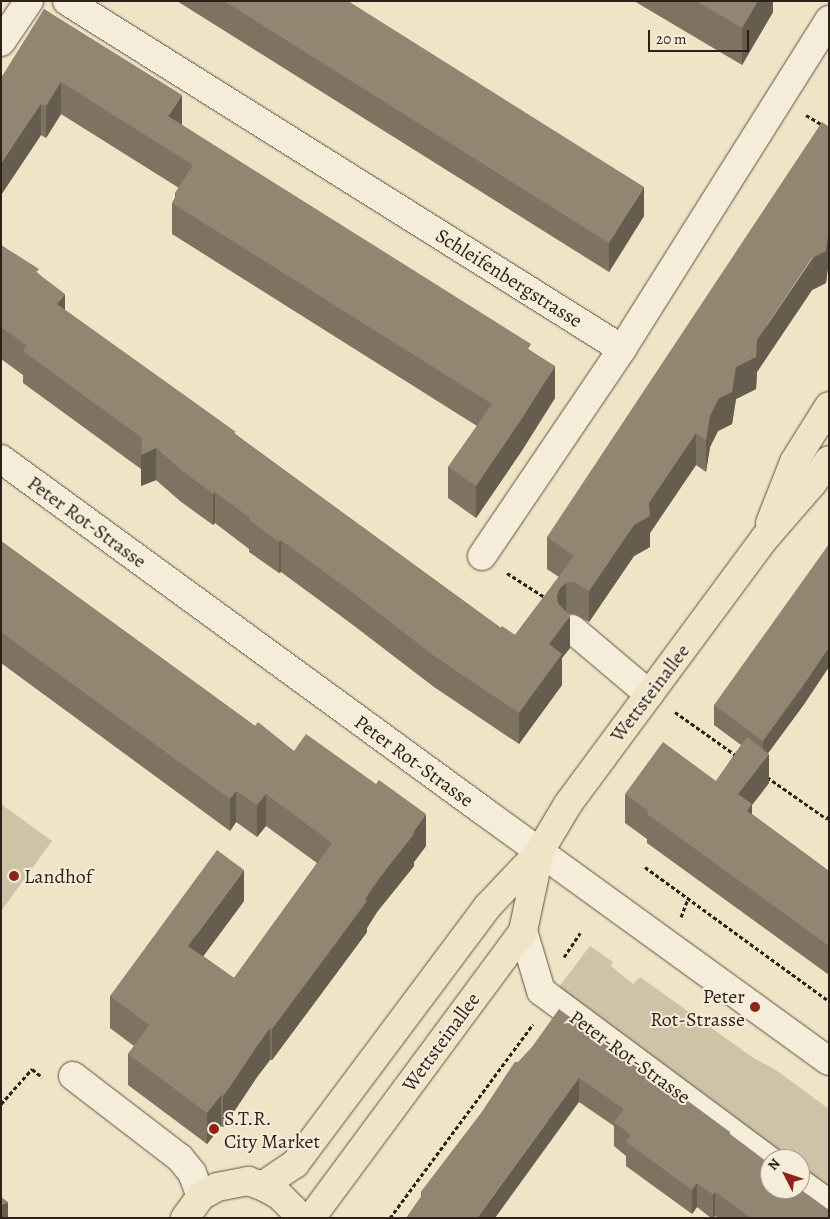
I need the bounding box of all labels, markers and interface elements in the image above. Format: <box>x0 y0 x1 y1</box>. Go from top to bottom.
scale bar <box>650 20 751 52</box>
text: 20 m <box>656 29 687 49</box>
street label: Schleifenbergstrasse <box>431 223 587 333</box>
street label: Peter Rot-Strasse <box>23 471 151 573</box>
street label: Wettsteinallee <box>605 639 695 747</box>
street label: Peter Rot-Strasse <box>350 710 478 812</box>
place label: Landhof <box>24 864 92 888</box>
marker: Landhof <box>8 870 20 882</box>
place label: Peter Rot-Strasse <box>650 984 745 1031</box>
street label: Wettsteinallee <box>397 988 485 1096</box>
marker: Peter Rot-Strasse <box>749 1001 761 1013</box>
street label: Peter-Rot-Strasse <box>565 1005 695 1109</box>
place label: S.T.R. City Market <box>224 1106 320 1153</box>
marker: S.T.R. City Market <box>208 1123 220 1135</box>
north arrow <box>760 1149 810 1199</box>
text: N <box>764 1154 785 1175</box>

